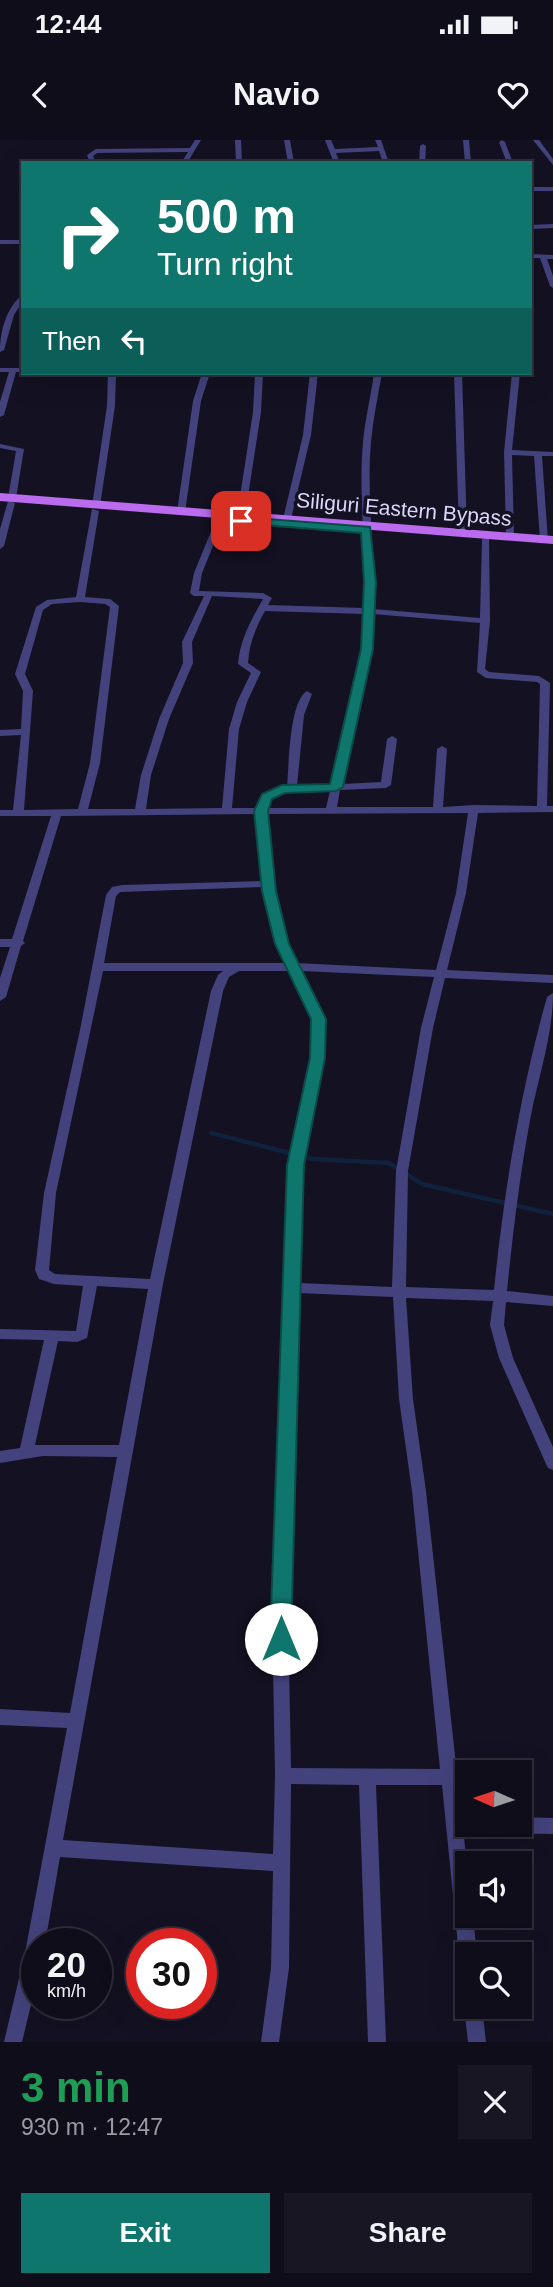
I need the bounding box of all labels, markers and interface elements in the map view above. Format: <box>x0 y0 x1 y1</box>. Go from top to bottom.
text: 12:44 <box>35 9 102 39</box>
icon: back <box>21 76 59 114</box>
text: Navio <box>233 76 320 112</box>
icon: heart <box>494 76 532 114</box>
icon: right <box>42 189 133 280</box>
text: 500 m <box>157 189 296 243</box>
text: Turn right <box>157 246 293 282</box>
icon: left <box>115 322 153 360</box>
text: Then <box>42 326 101 356</box>
street label: Siliguri Eastern Bypass <box>295 488 513 530</box>
pin <box>211 491 271 551</box>
icon: arrive <box>222 502 260 540</box>
position arrow <box>244 1602 318 1676</box>
north arrow <box>455 1760 532 1838</box>
map controls <box>455 1760 532 2019</box>
button: sound <box>455 1851 532 1928</box>
speed limit sign: 30 <box>126 1928 217 2019</box>
button: search <box>455 1942 532 2019</box>
text: 20 <box>47 1945 86 1984</box>
text: km/h <box>47 1981 86 2001</box>
text: 3 min <box>21 2064 131 2111</box>
button: close <box>458 2065 532 2139</box>
text: 930 m · 12:47 <box>21 2114 163 2140</box>
button: Exit <box>21 2193 270 2273</box>
button: Share <box>284 2193 532 2273</box>

